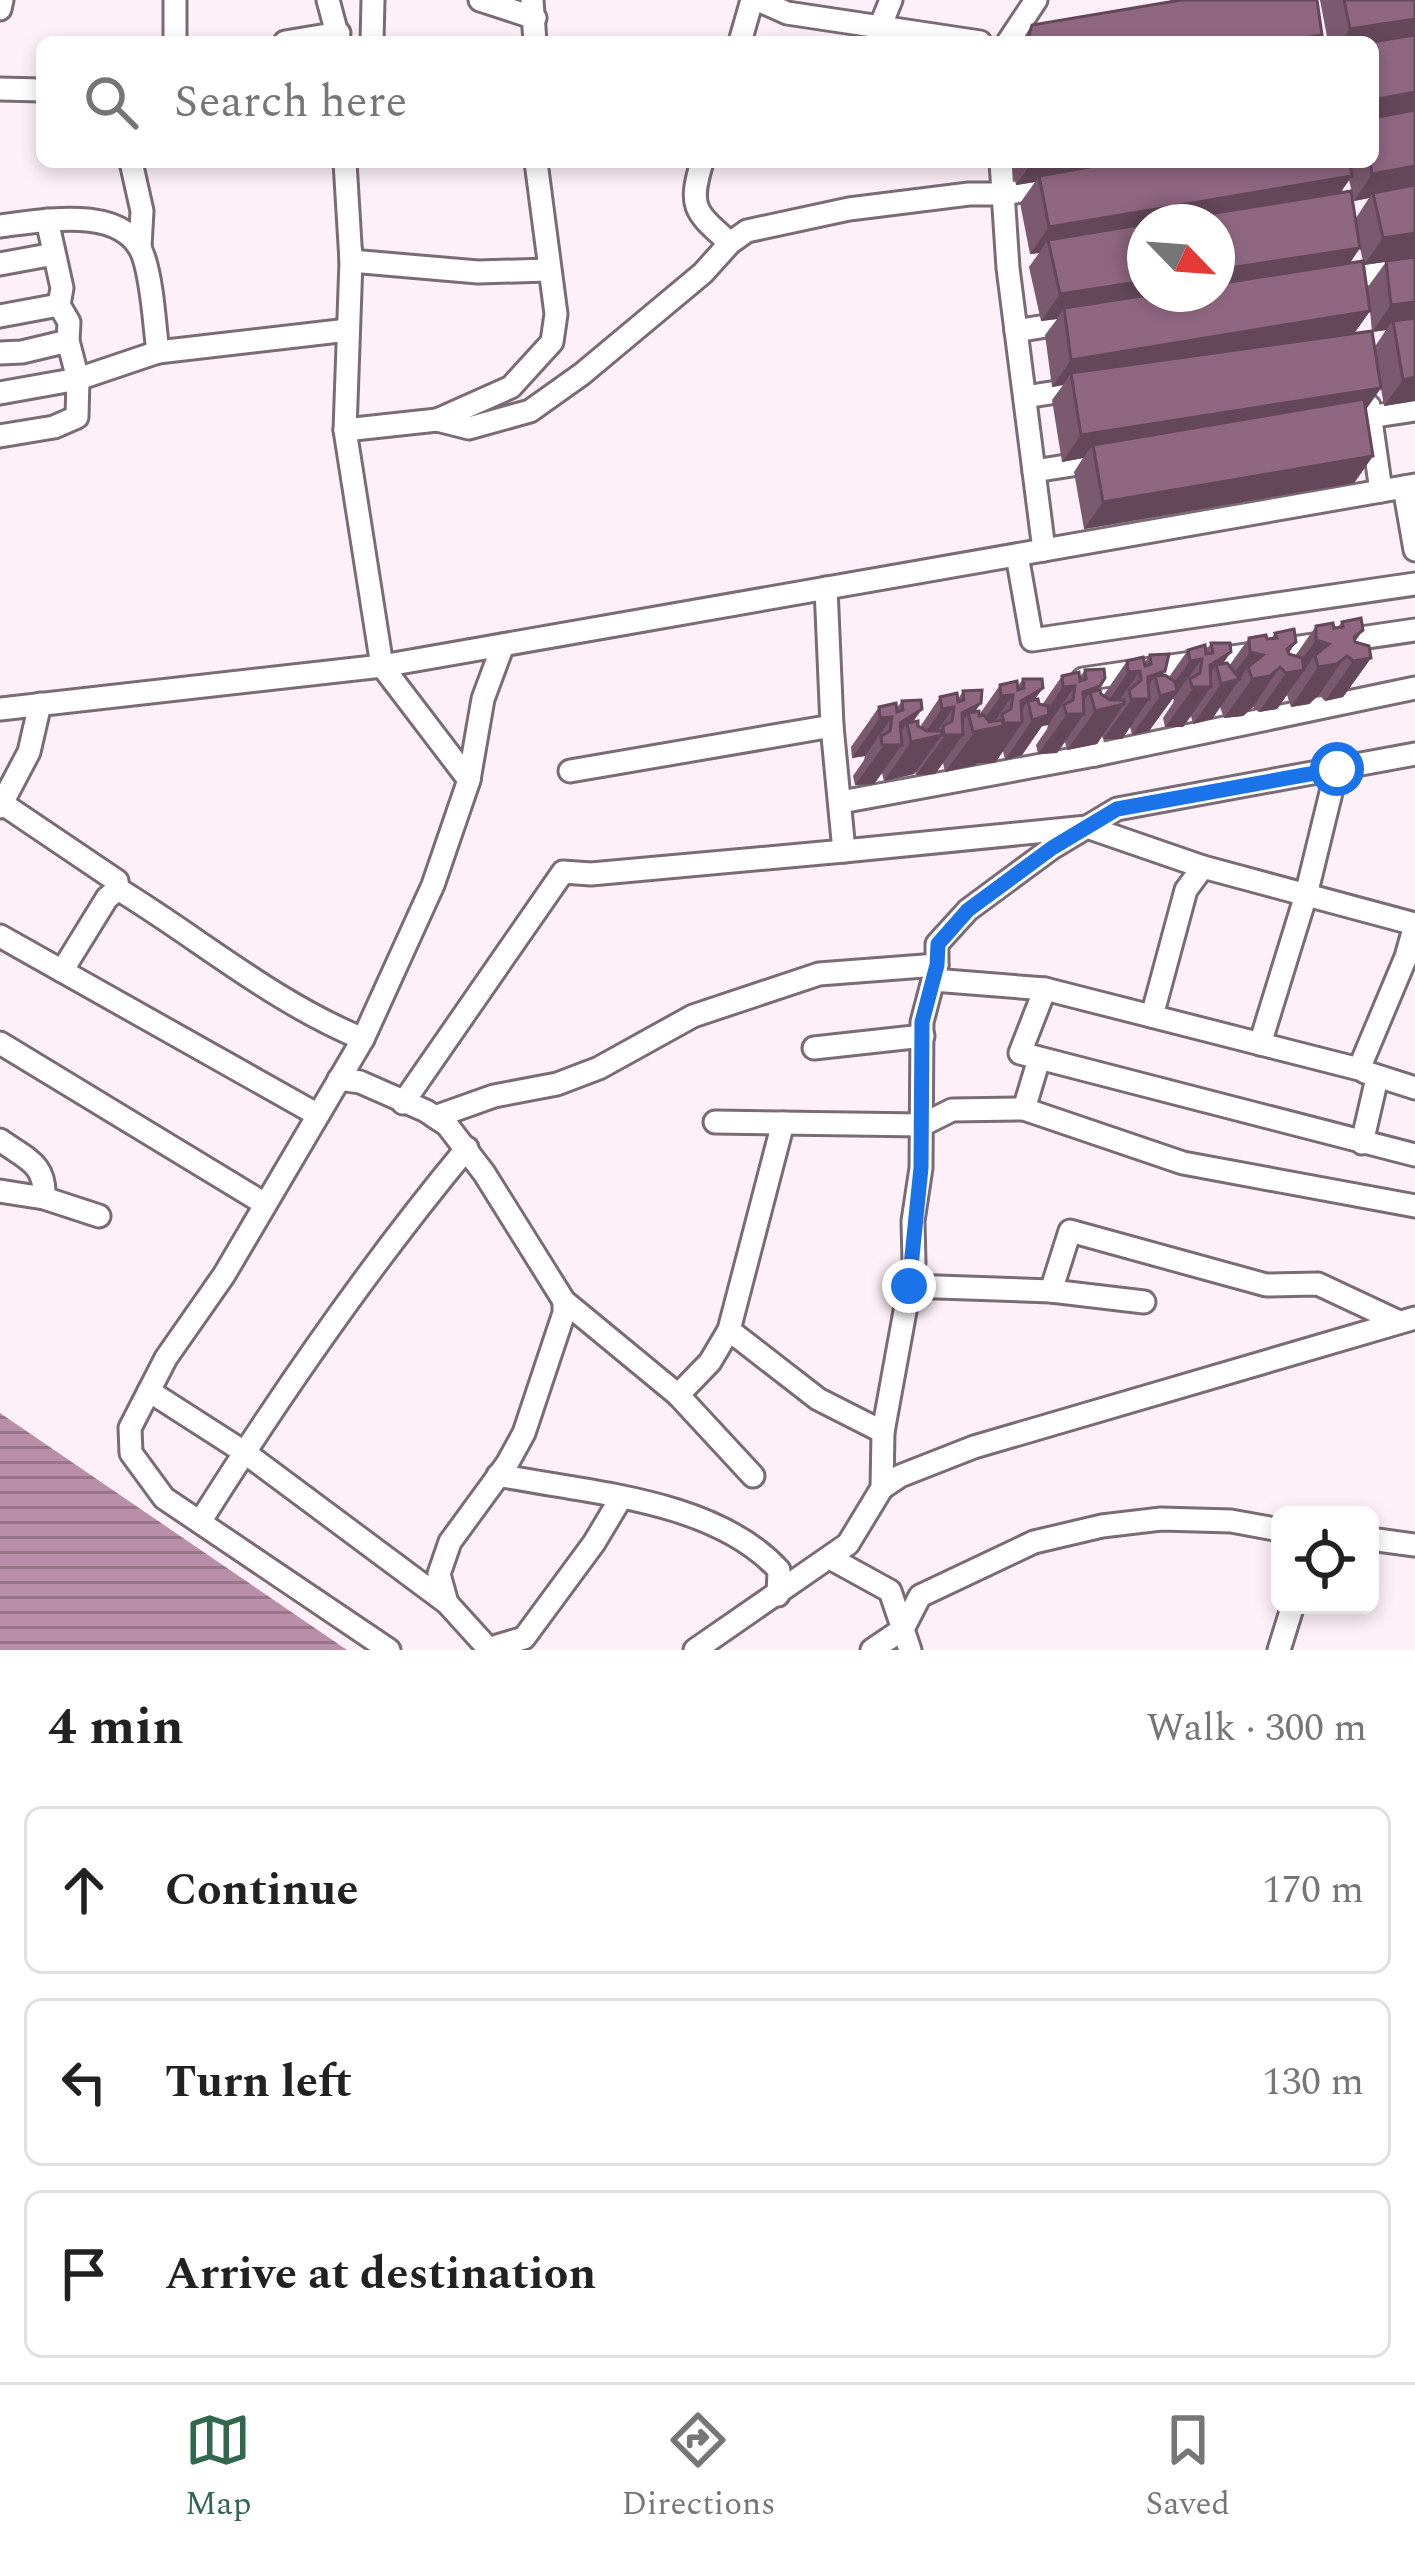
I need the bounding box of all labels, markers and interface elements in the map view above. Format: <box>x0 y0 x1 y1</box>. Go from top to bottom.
search box <box>36 36 1379 168</box>
text: Search here <box>174 68 407 137</box>
icon: search <box>78 69 144 135</box>
north arrow <box>1127 204 1235 312</box>
route start <box>1310 742 1364 796</box>
route end <box>882 1259 936 1313</box>
map controls <box>1271 1506 1379 1614</box>
button: locate <box>1271 1506 1379 1614</box>
text: 4 min <box>48 1689 184 1767</box>
text: Walk · 300 m <box>1146 1699 1367 1758</box>
text: Continue <box>165 1856 358 1925</box>
icon: ahead <box>51 1857 117 1923</box>
text: 170 m <box>1262 1861 1364 1920</box>
text: Turn left <box>165 2048 352 2117</box>
icon: left <box>51 2049 117 2115</box>
text: 130 m <box>1262 2053 1364 2112</box>
text: Arrive at destination <box>165 2240 596 2309</box>
icon: arrive <box>51 2241 117 2307</box>
tab: Map <box>185 2407 251 2529</box>
tab: Directions <box>621 2407 775 2529</box>
tab: Saved <box>1145 2407 1230 2529</box>

